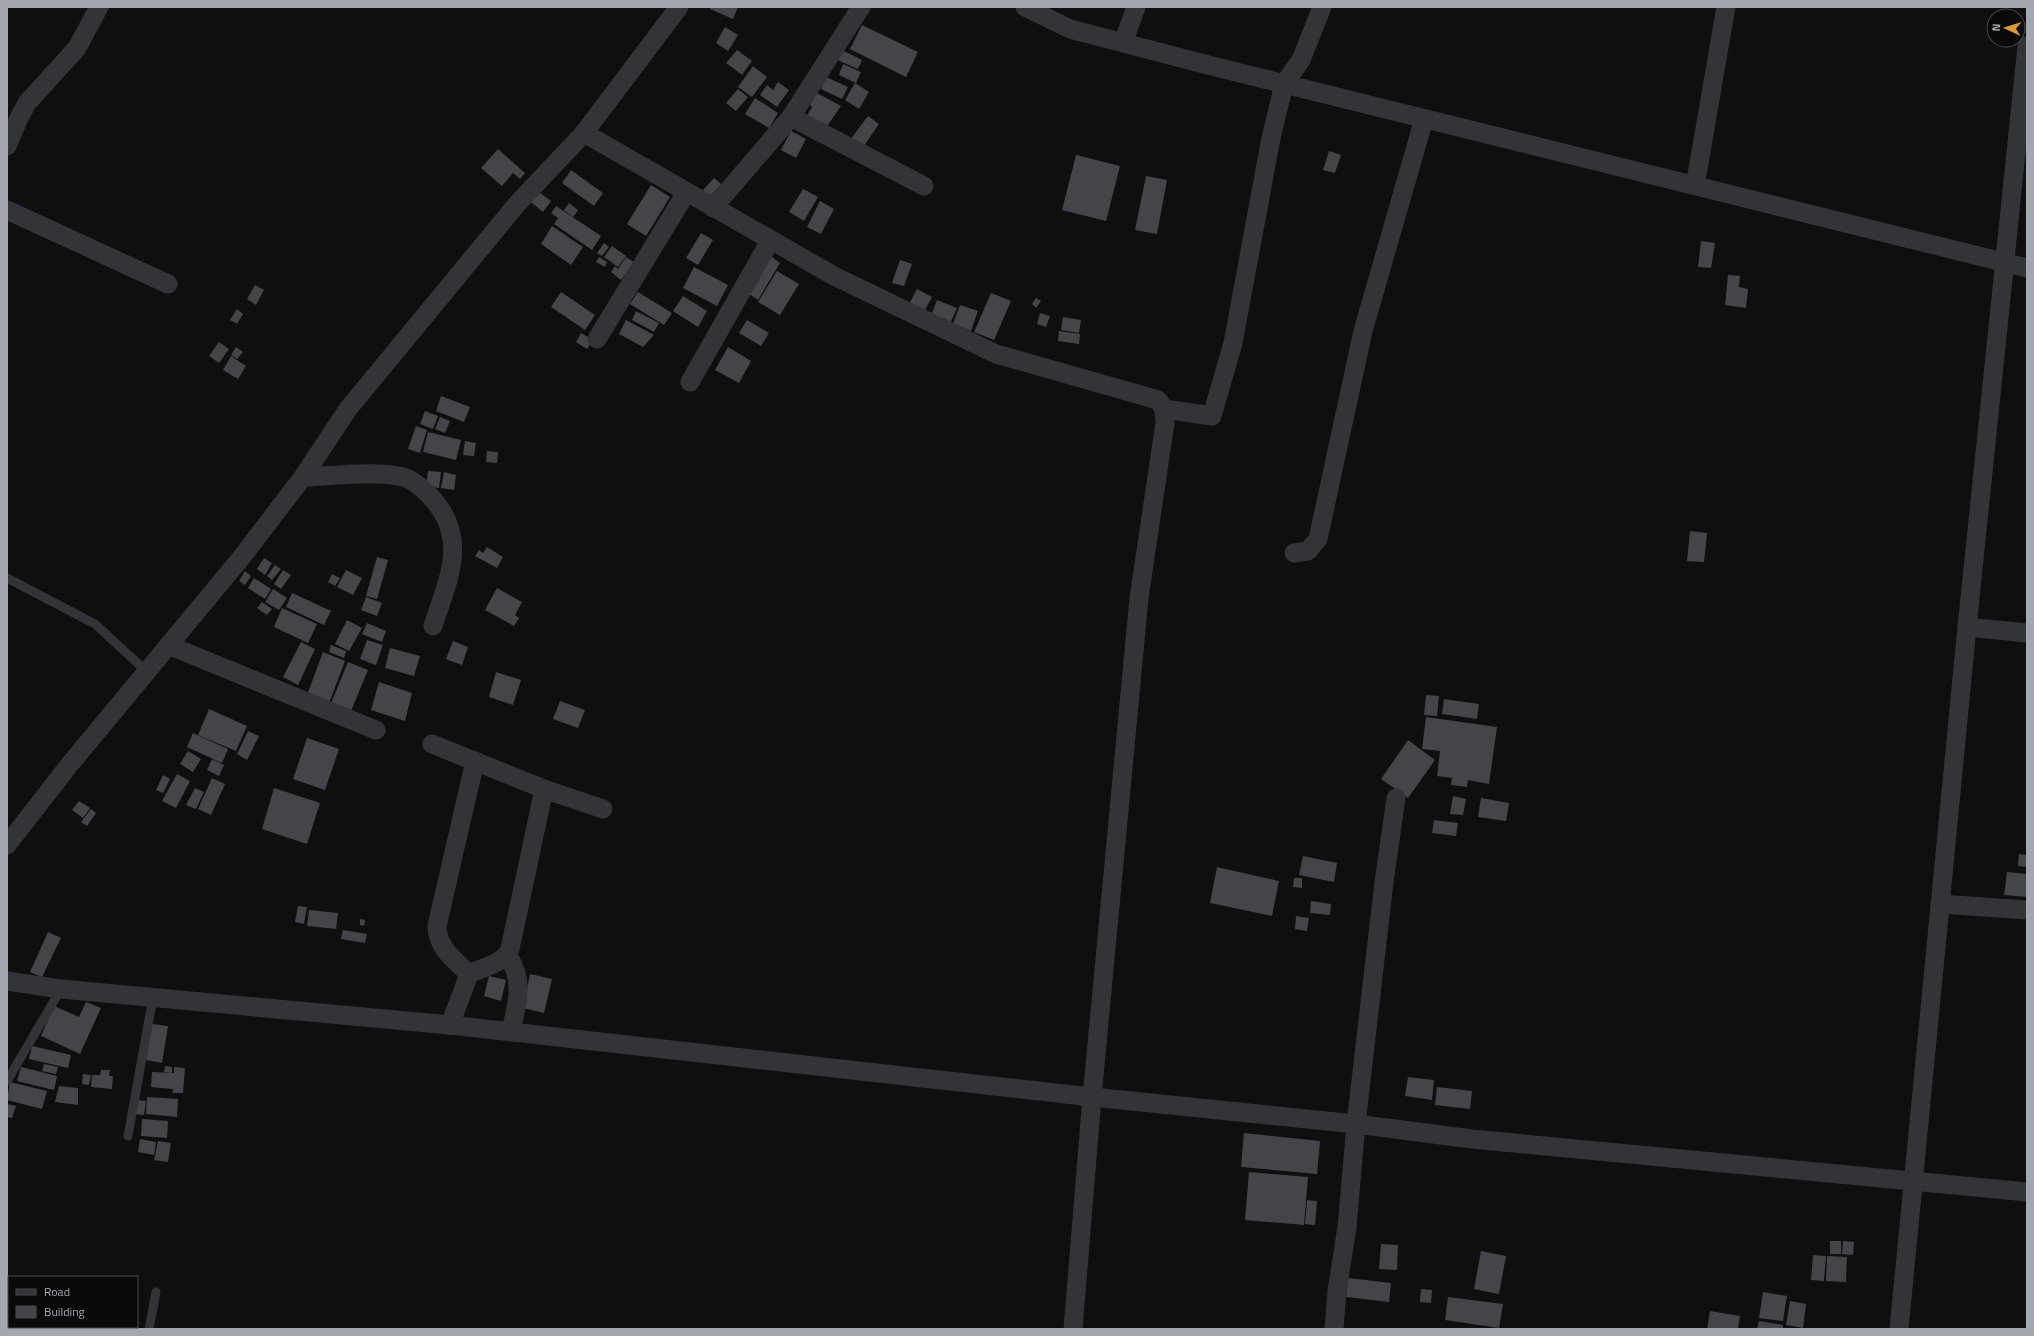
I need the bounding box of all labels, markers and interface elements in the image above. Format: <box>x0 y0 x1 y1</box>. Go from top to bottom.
north arrow <box>1986 8 2026 48</box>
text: N <box>1988 23 2004 32</box>
legend <box>8 1276 138 1328</box>
text: Road <box>44 1282 70 1301</box>
text: Building <box>44 1302 85 1321</box>

